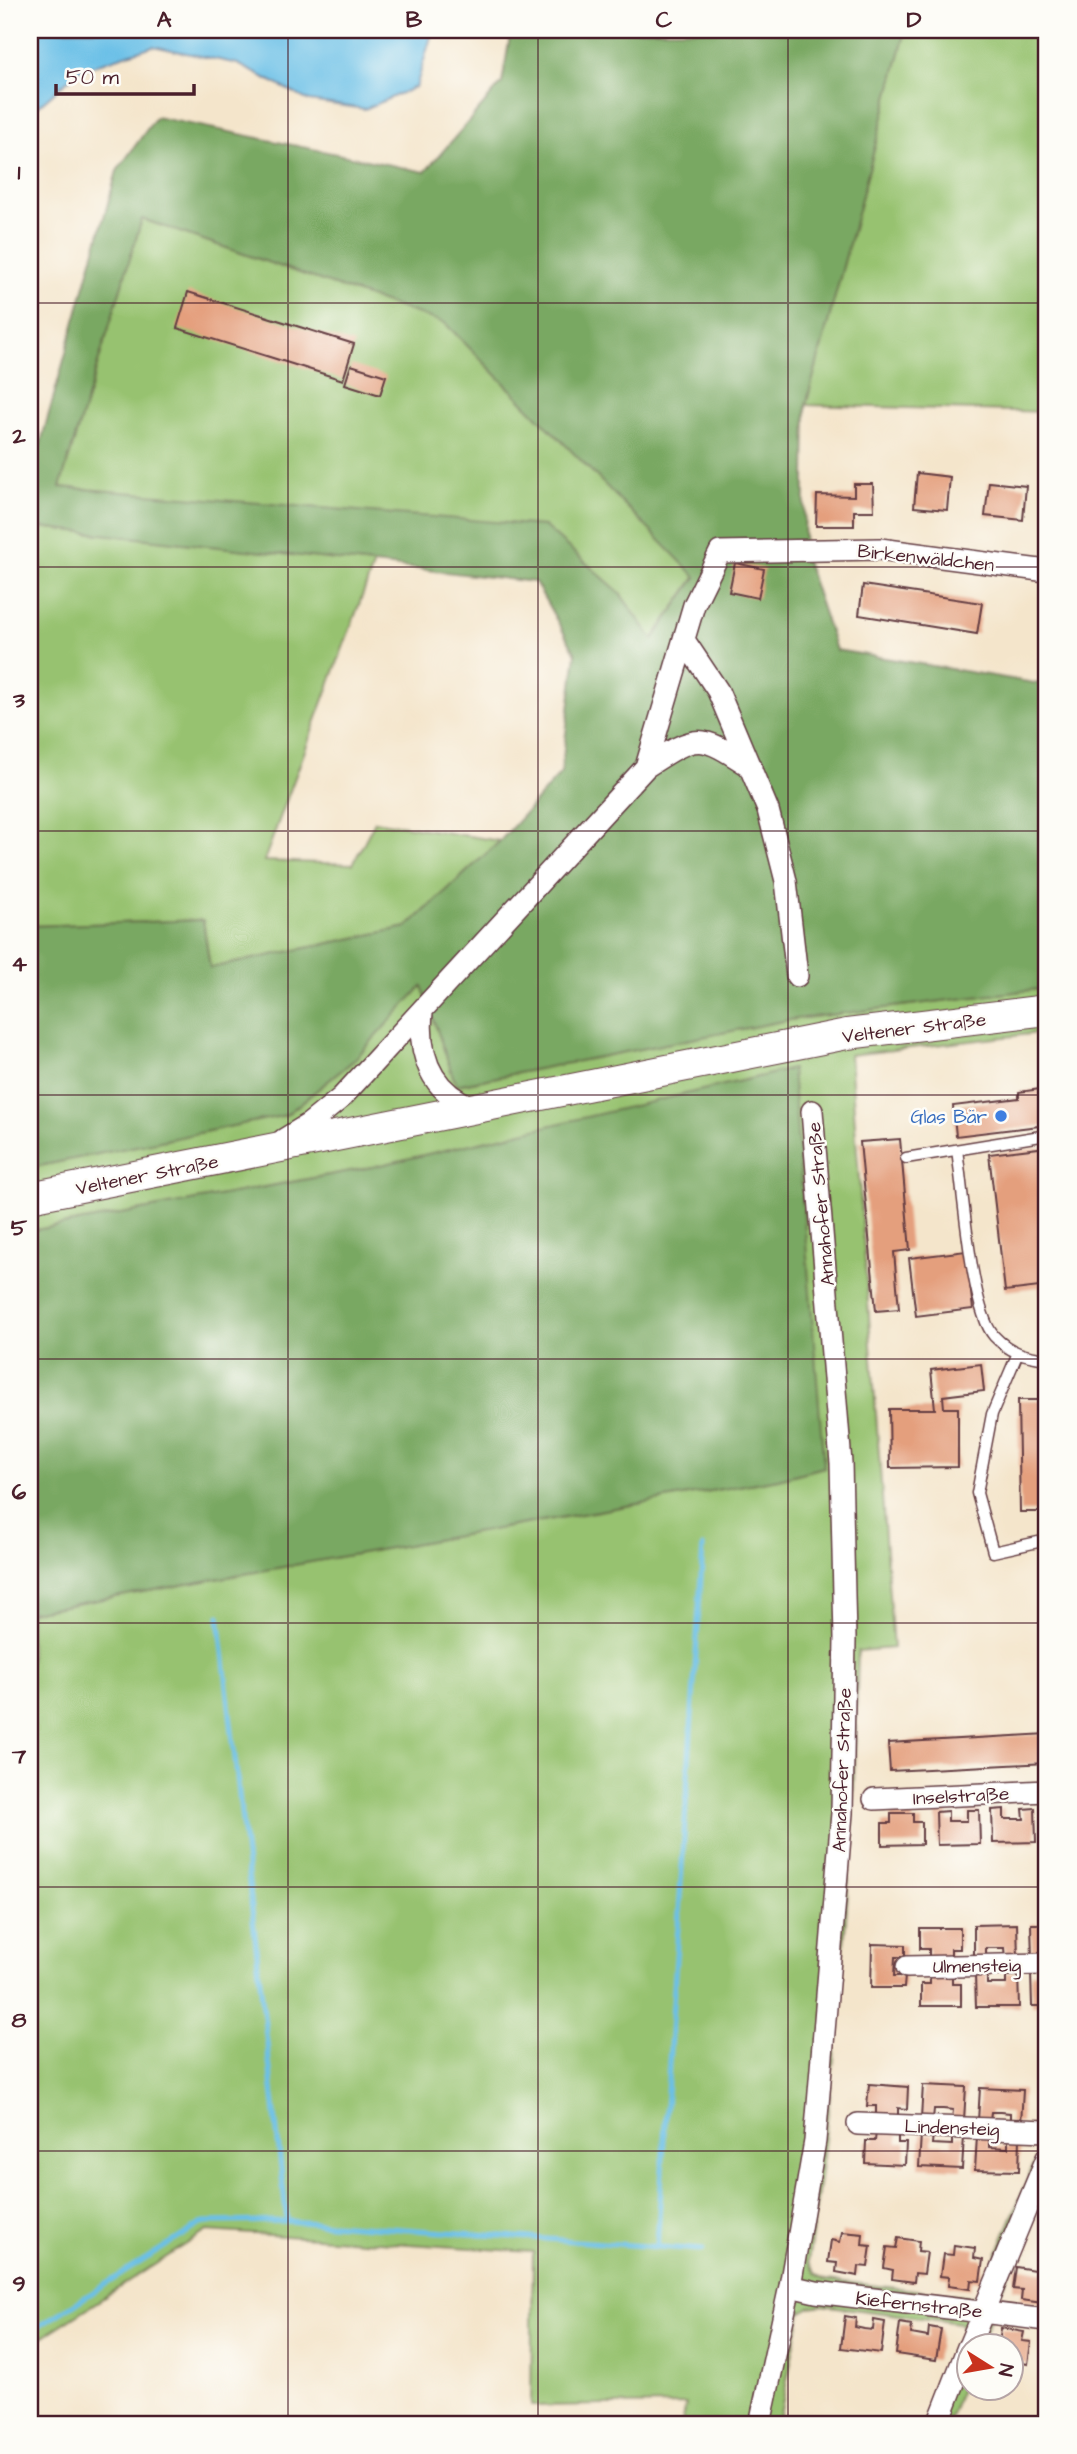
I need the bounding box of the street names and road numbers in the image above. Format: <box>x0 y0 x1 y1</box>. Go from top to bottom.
street label: Birkenwäldchen <box>856 538 996 579</box>
street label: Veltener Straße <box>841 1006 988 1051</box>
street label: Annahofer Straße <box>801 1121 842 1287</box>
street label: Veltener Straße <box>74 1148 221 1203</box>
street label: Annahofer Straße <box>826 1687 859 1853</box>
street label: Inselstraße <box>912 1780 1010 1813</box>
street label: Ulmensteig <box>933 1952 1022 1982</box>
street label: Lindensteig <box>904 2113 1000 2145</box>
street label: Kiefernstraße <box>854 2285 984 2326</box>

